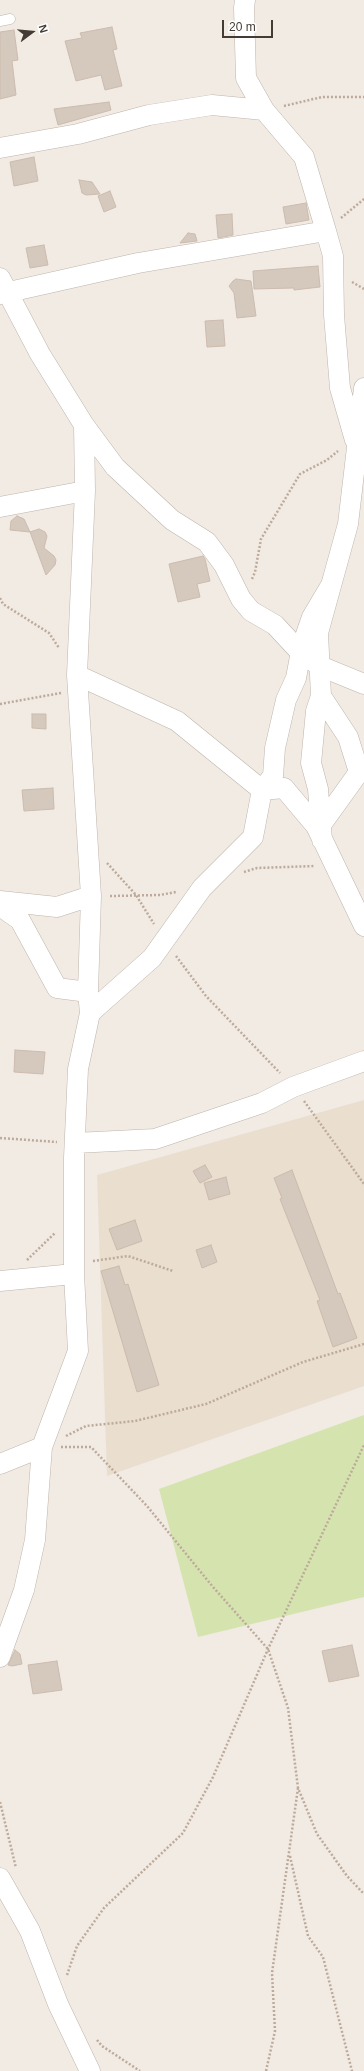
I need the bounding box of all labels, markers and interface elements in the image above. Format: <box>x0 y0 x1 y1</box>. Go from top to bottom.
north arrow <box>12 12 52 52</box>
scale bar <box>224 12 275 38</box>
text: 20 m <box>229 20 256 34</box>
text: N <box>37 23 50 34</box>

